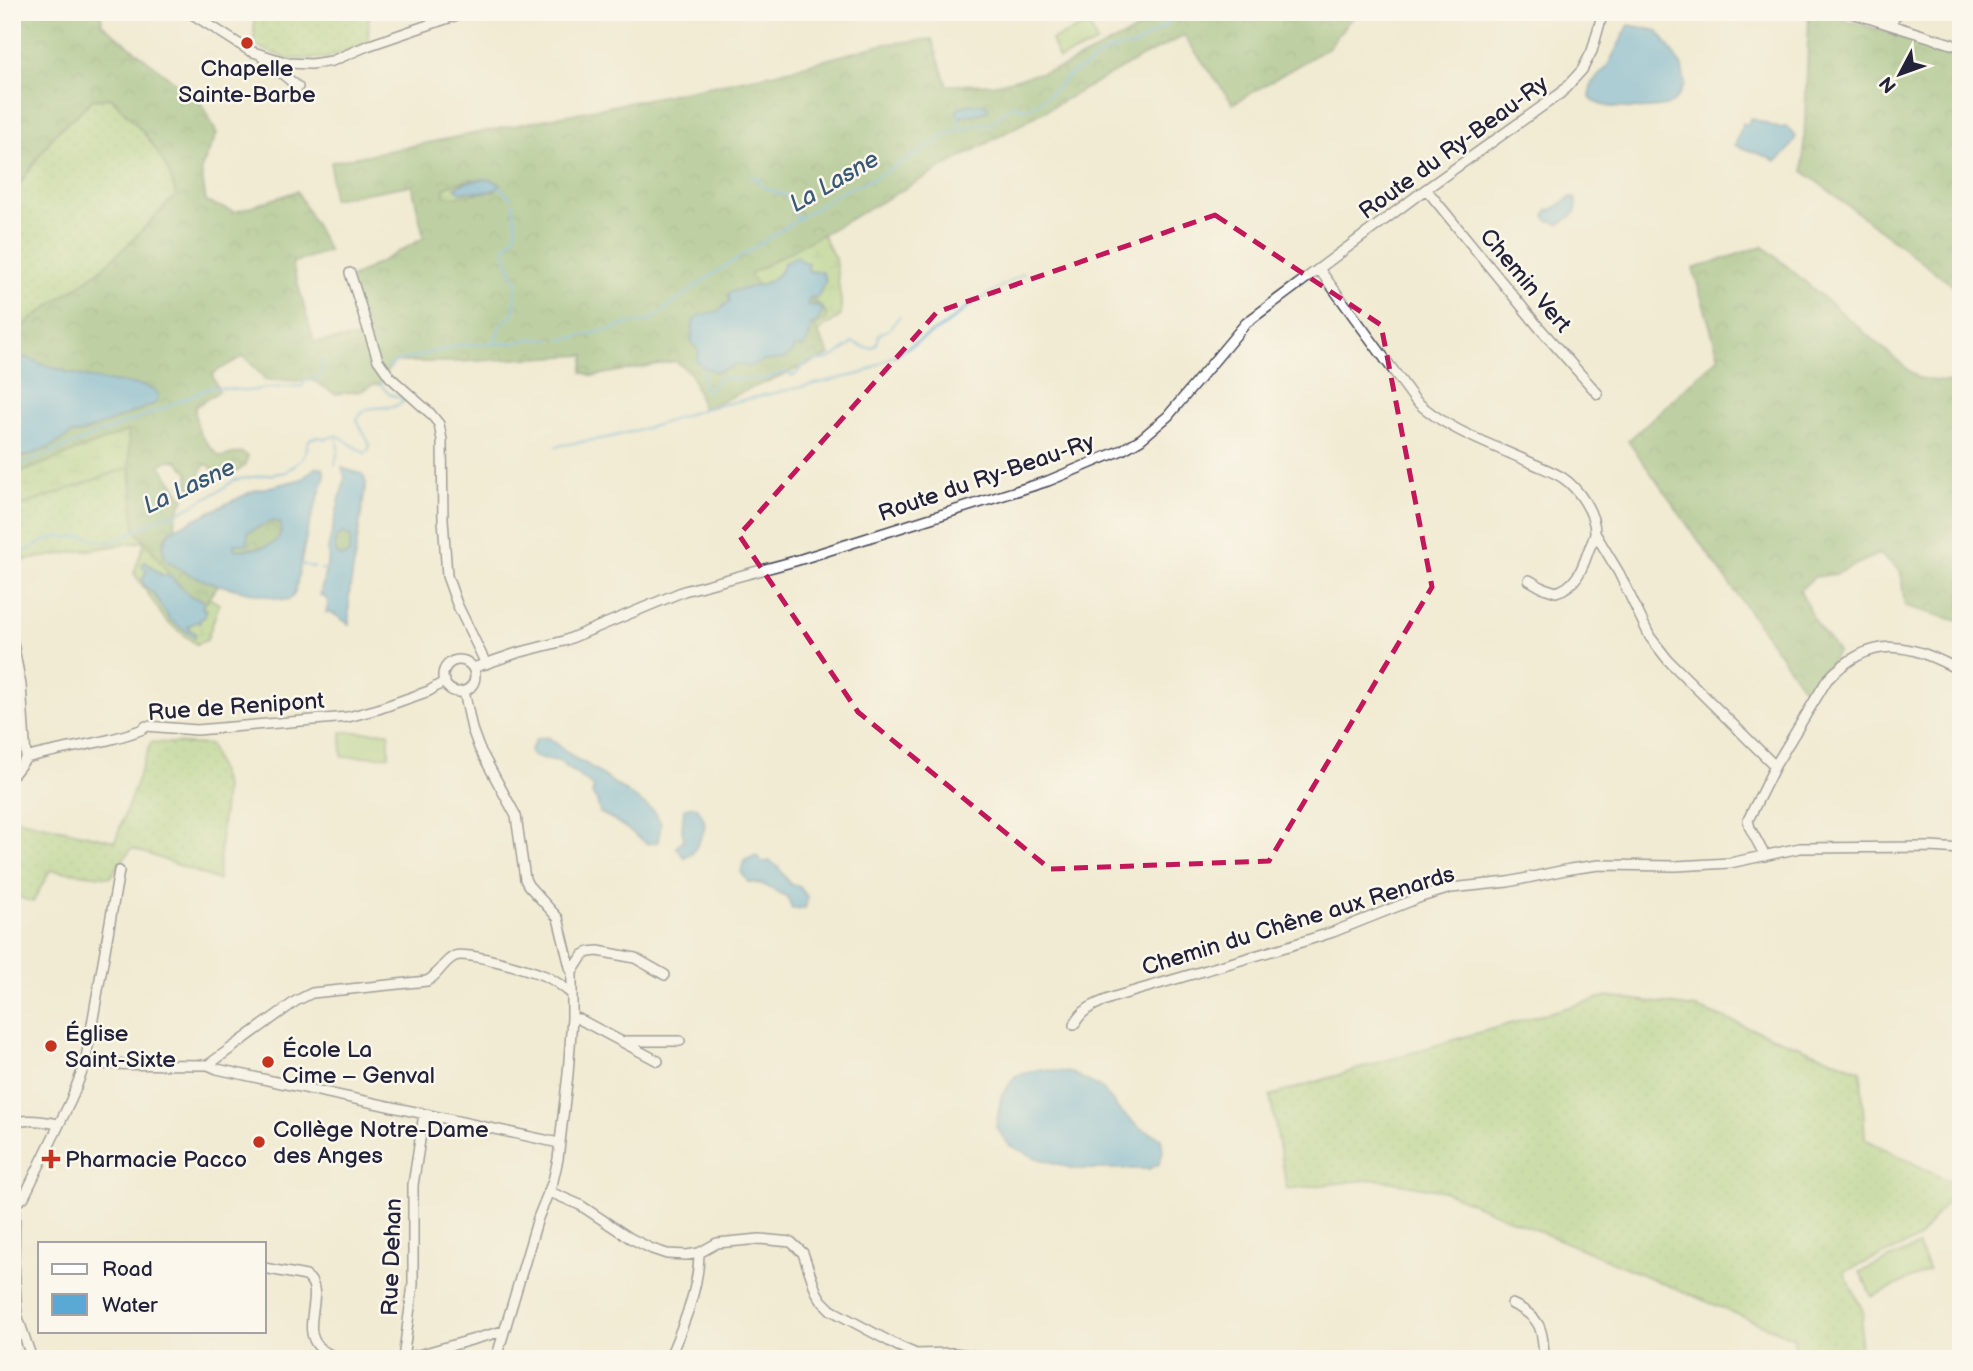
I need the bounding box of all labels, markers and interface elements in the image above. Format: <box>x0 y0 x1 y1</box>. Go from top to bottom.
marker: Chapelle Sainte-Barbe <box>239 35 255 51</box>
north arrow <box>1864 38 1934 108</box>
place label: Chapelle Sainte-Barbe <box>178 55 316 109</box>
street label: Route du Ry-Beau-Ry <box>1354 70 1554 226</box>
text: N <box>1875 71 1902 97</box>
water label: La Lasne <box>785 144 884 219</box>
street label: Chemin Vert <box>1474 223 1577 338</box>
street label: Route du Ry-Beau-Ry <box>875 428 1099 528</box>
water label: La Lasne <box>139 453 240 520</box>
street label: Rue de Renipont <box>147 687 325 727</box>
street label: Chemin du Chêne aux Renards <box>1139 860 1458 982</box>
place label: Église Saint-Sixte <box>65 1020 176 1074</box>
place label: École La Cime – Genval <box>282 1036 435 1090</box>
marker: Église Saint-Sixte <box>43 1038 59 1054</box>
marker: École La Cime – Genval <box>260 1054 276 1070</box>
place label: Collège Notre-Dame des Anges <box>273 1116 489 1170</box>
marker: Collège Notre-Dame des Anges <box>251 1134 267 1150</box>
place label: Pharmacie Pacco <box>65 1146 247 1174</box>
marker: Pharmacie Pacco <box>43 1151 59 1167</box>
street label: Rue Dehan <box>376 1198 408 1316</box>
legend <box>38 1242 266 1332</box>
text: Road <box>102 1257 153 1282</box>
text: Water <box>102 1293 158 1318</box>

